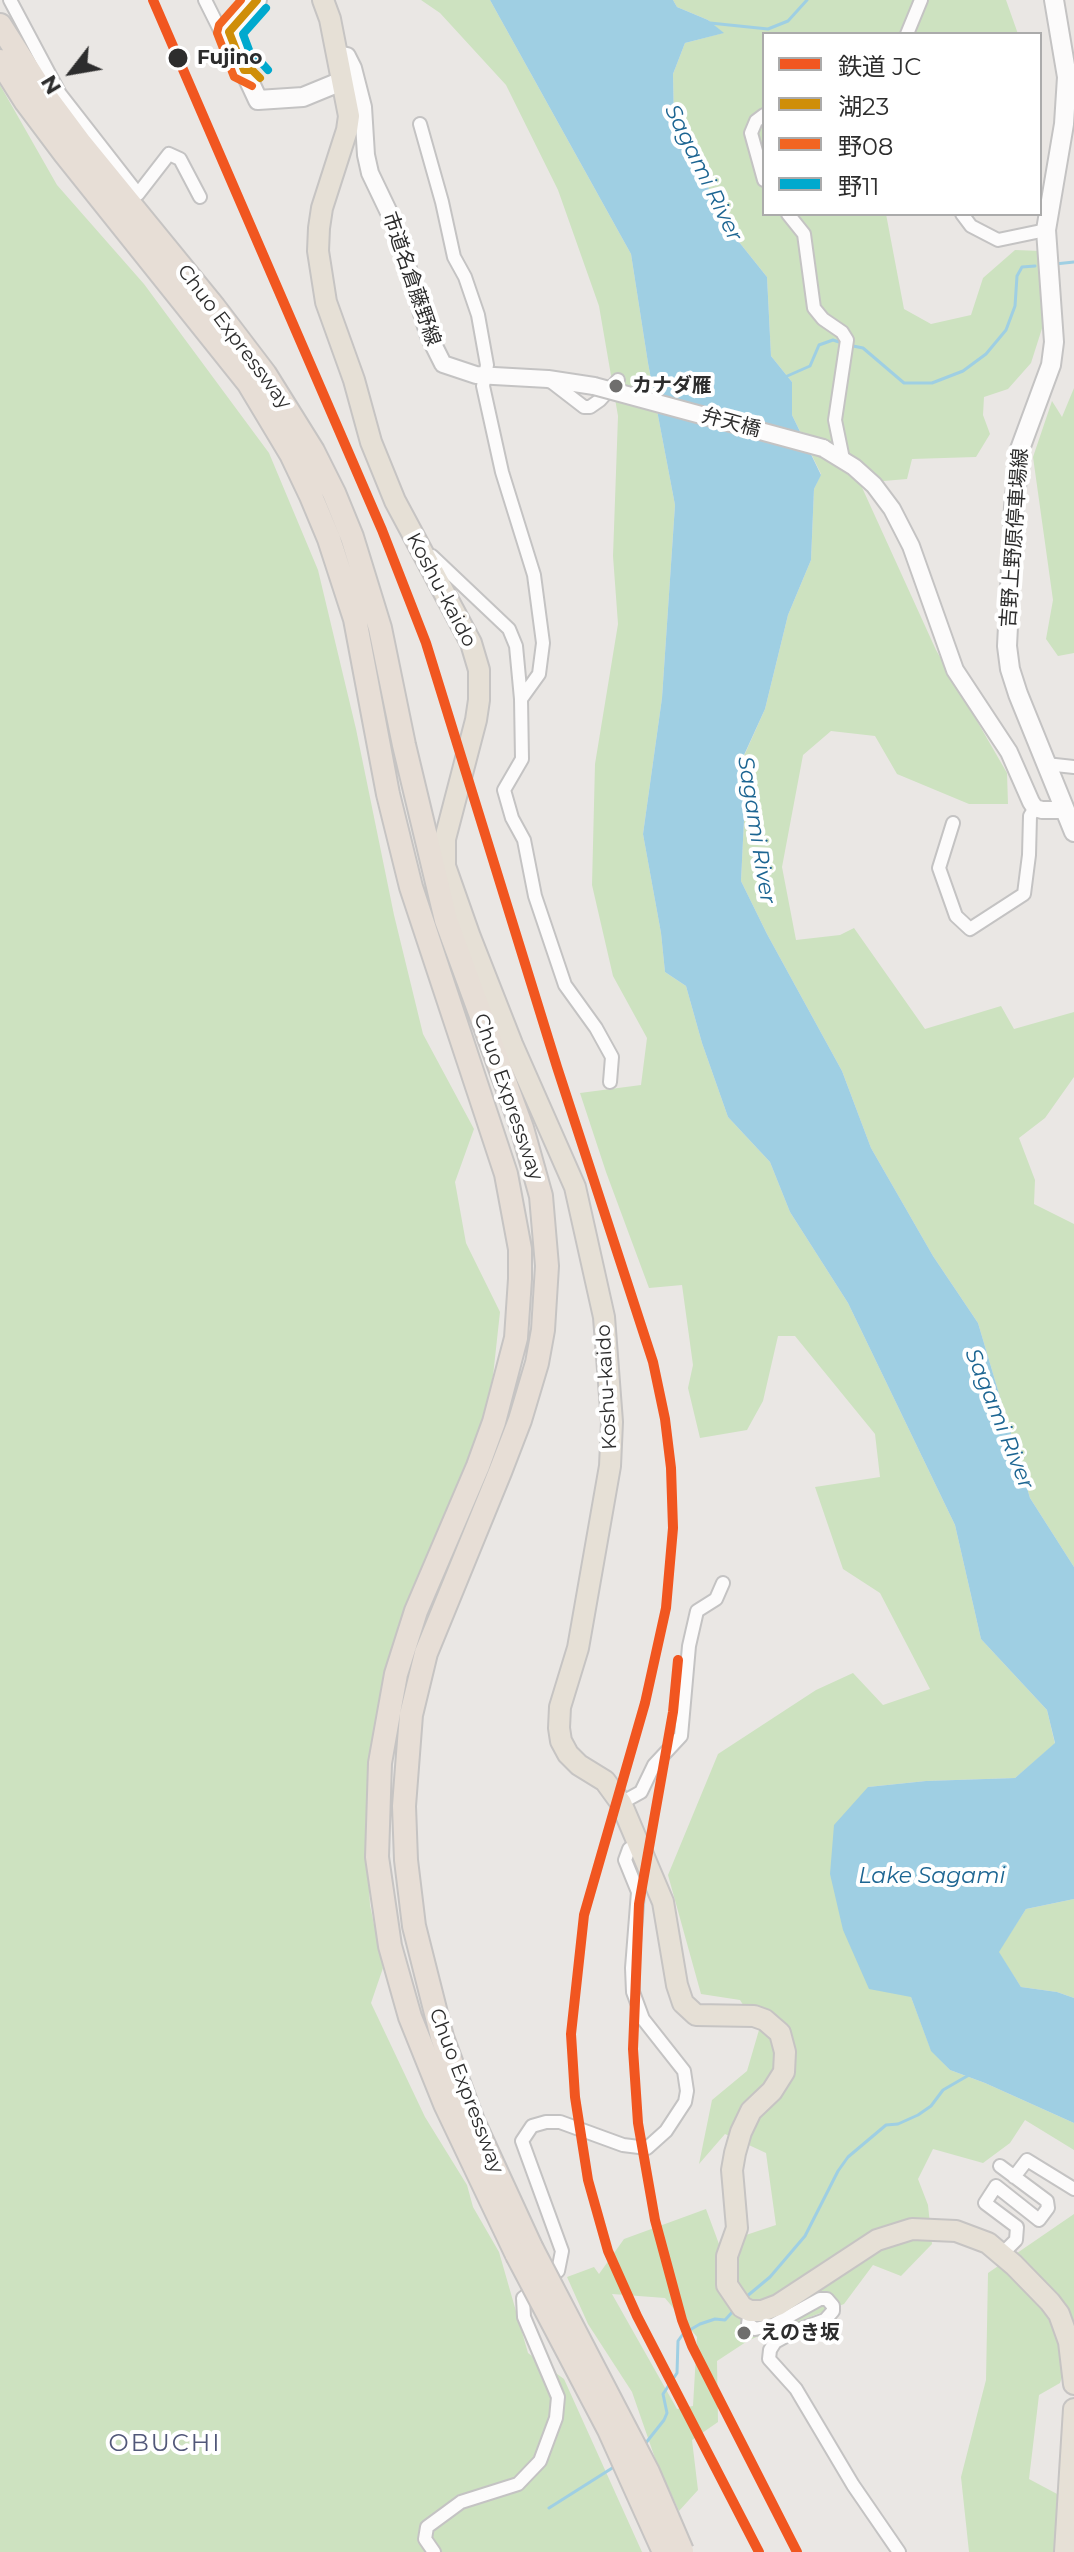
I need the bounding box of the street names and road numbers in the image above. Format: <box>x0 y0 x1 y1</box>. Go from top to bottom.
street label: 市道名倉藤野線 <box>377 209 445 349</box>
street label: Chuo Expressway <box>172 260 296 414</box>
street label: 弁天橋 <box>699 404 763 442</box>
street label: 吉野上野原停車場線 <box>997 447 1033 629</box>
street label: Koshu-kaido <box>401 529 481 651</box>
street label: Chuo Expressway <box>468 1010 548 1184</box>
street label: Koshu-kaido <box>592 1324 622 1450</box>
street label: Chuo Expressway <box>423 2005 509 2177</box>

